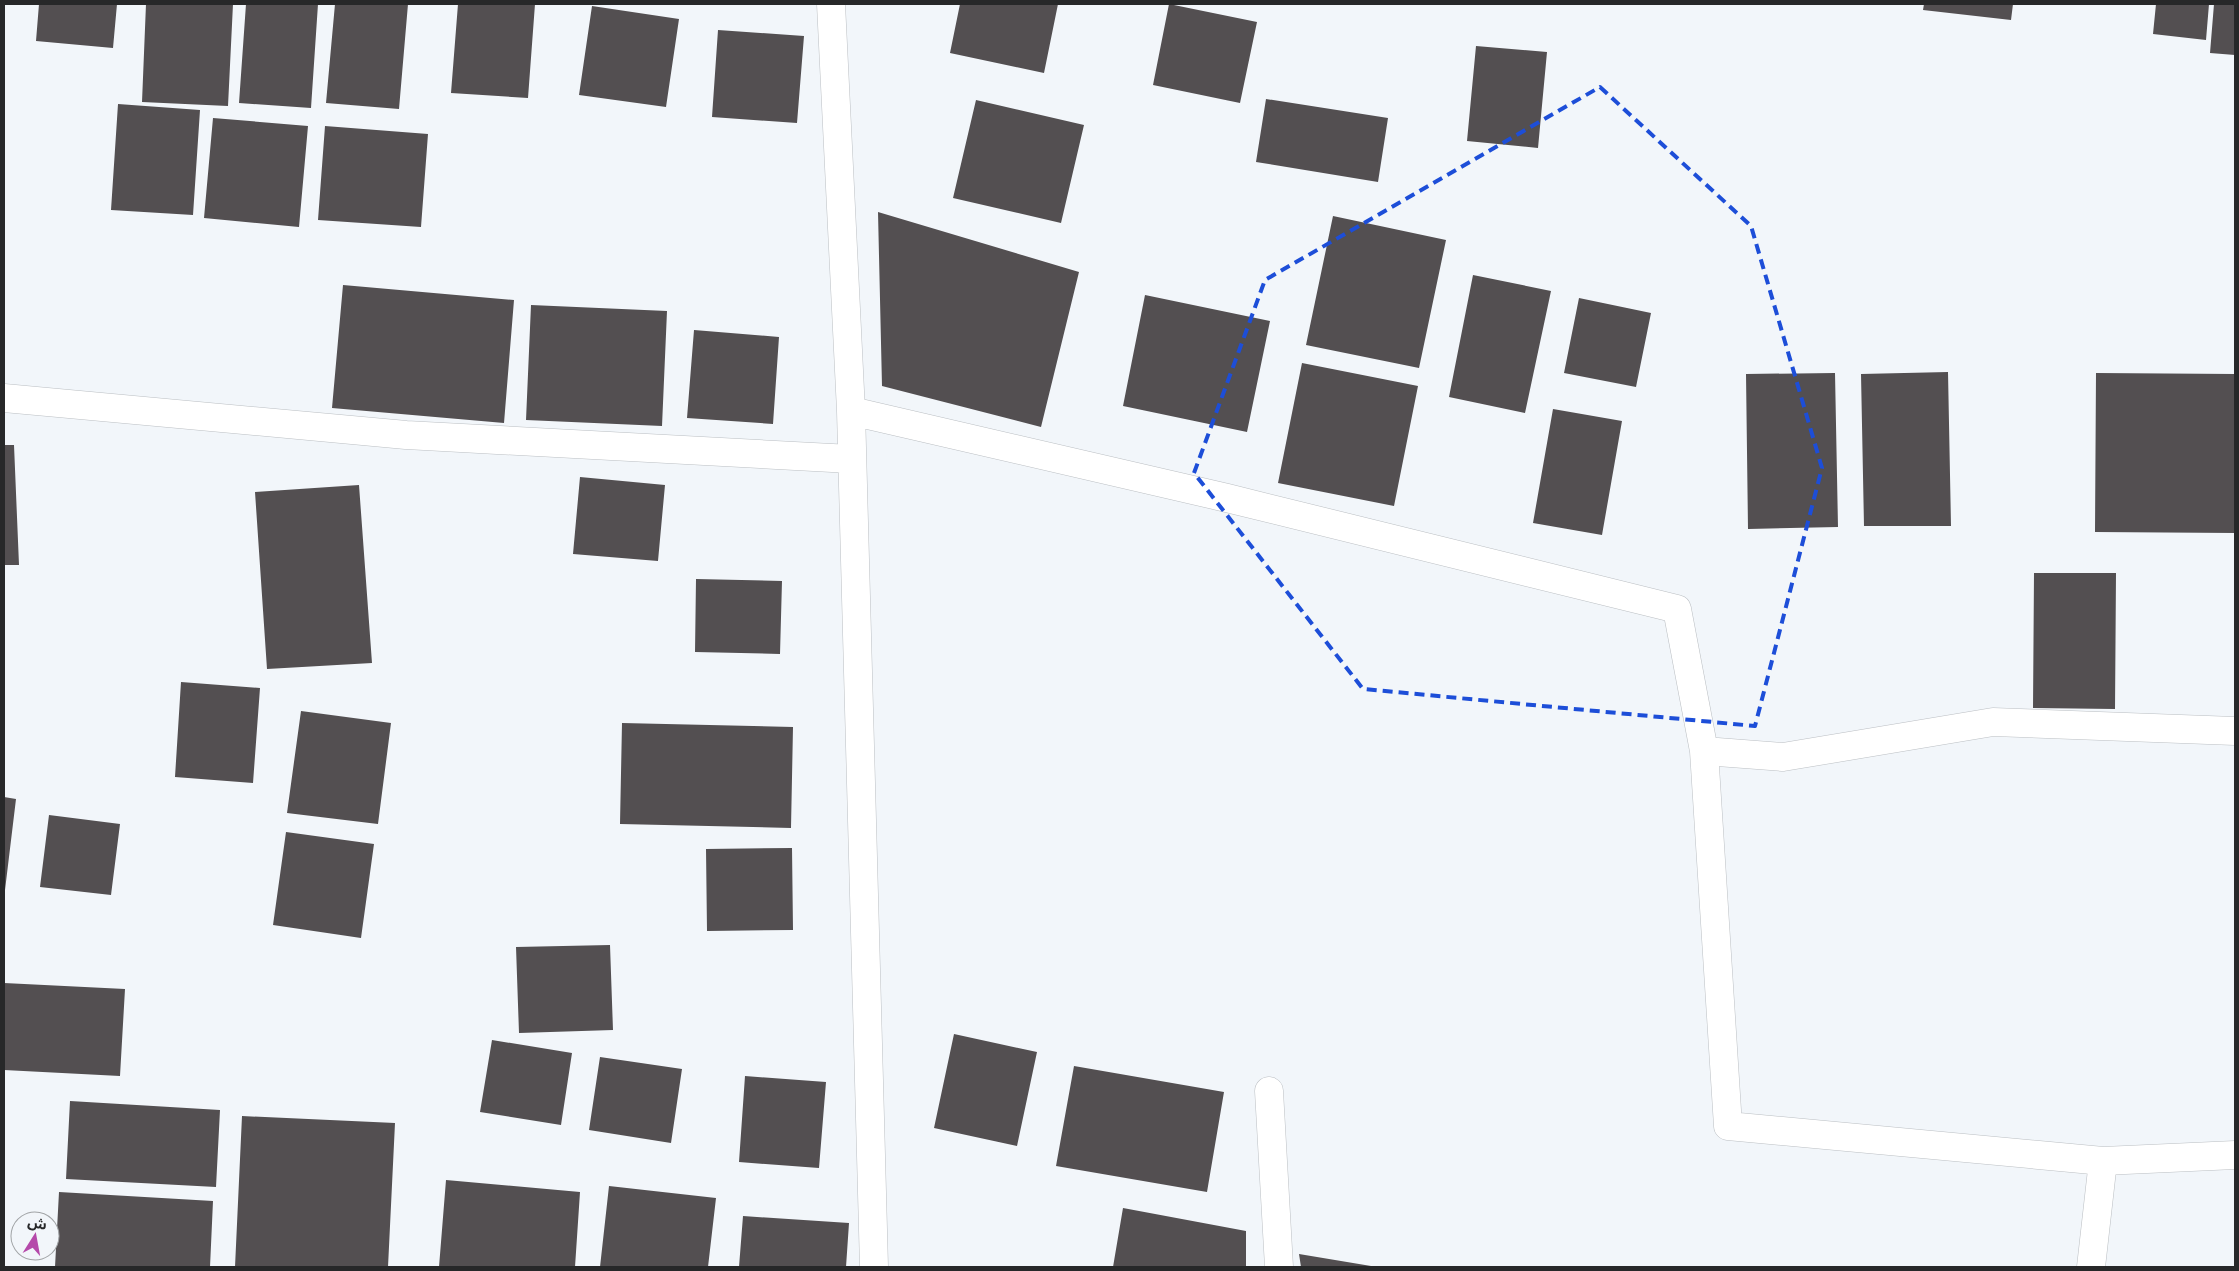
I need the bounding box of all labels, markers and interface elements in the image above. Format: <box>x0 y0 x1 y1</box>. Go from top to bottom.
north arrow <box>10 1211 60 1261</box>
text: ش <box>26 1212 49 1234</box>

